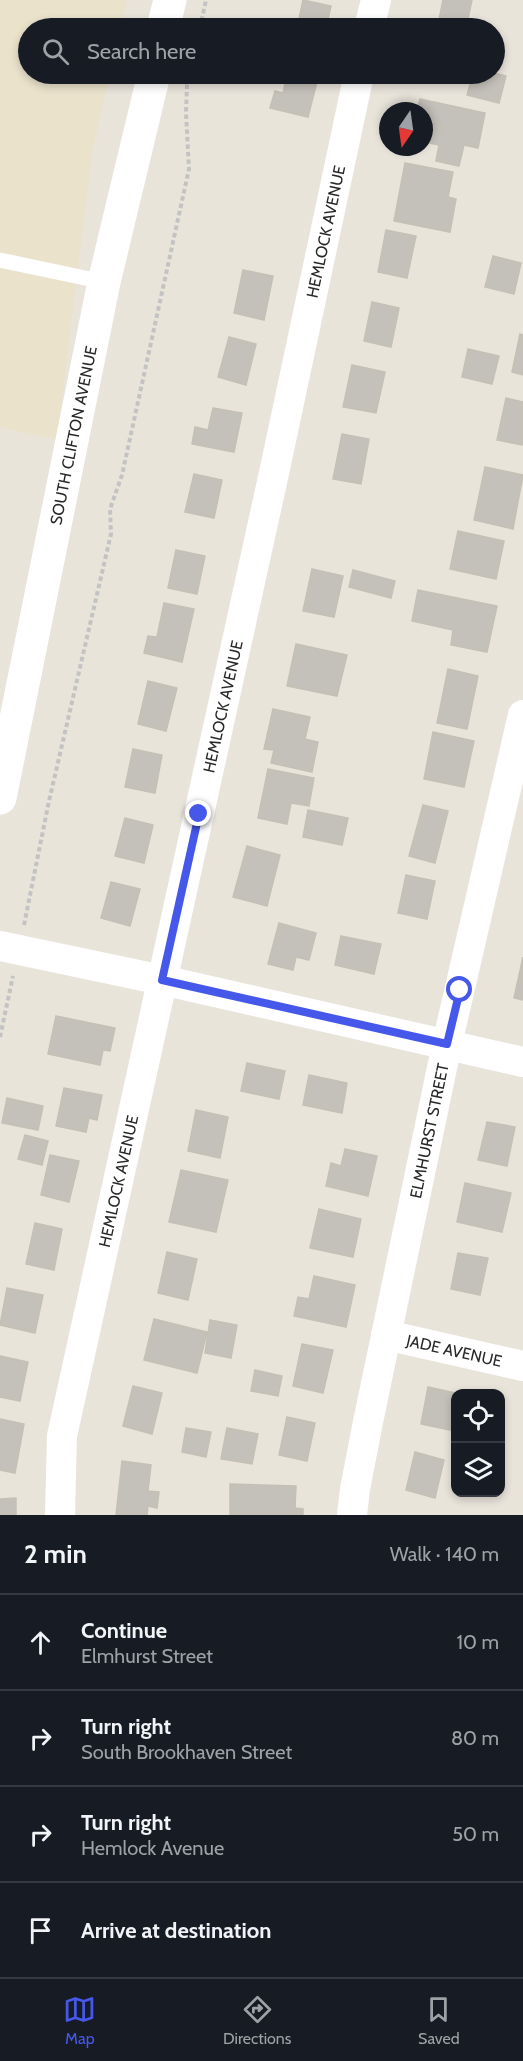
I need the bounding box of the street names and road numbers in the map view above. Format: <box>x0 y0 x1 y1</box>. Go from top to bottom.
street label: HEMLOCK AVENUE <box>302 163 349 300</box>
street label: SOUTH CLIFTON AVENUE <box>46 344 100 526</box>
street label: HEMLOCK AVENUE <box>199 638 246 774</box>
street label: ELMHURST STREET <box>405 1061 452 1200</box>
street label: HEMLOCK AVENUE <box>94 1113 142 1249</box>
street label: JADE AVENUE <box>404 1330 504 1371</box>

